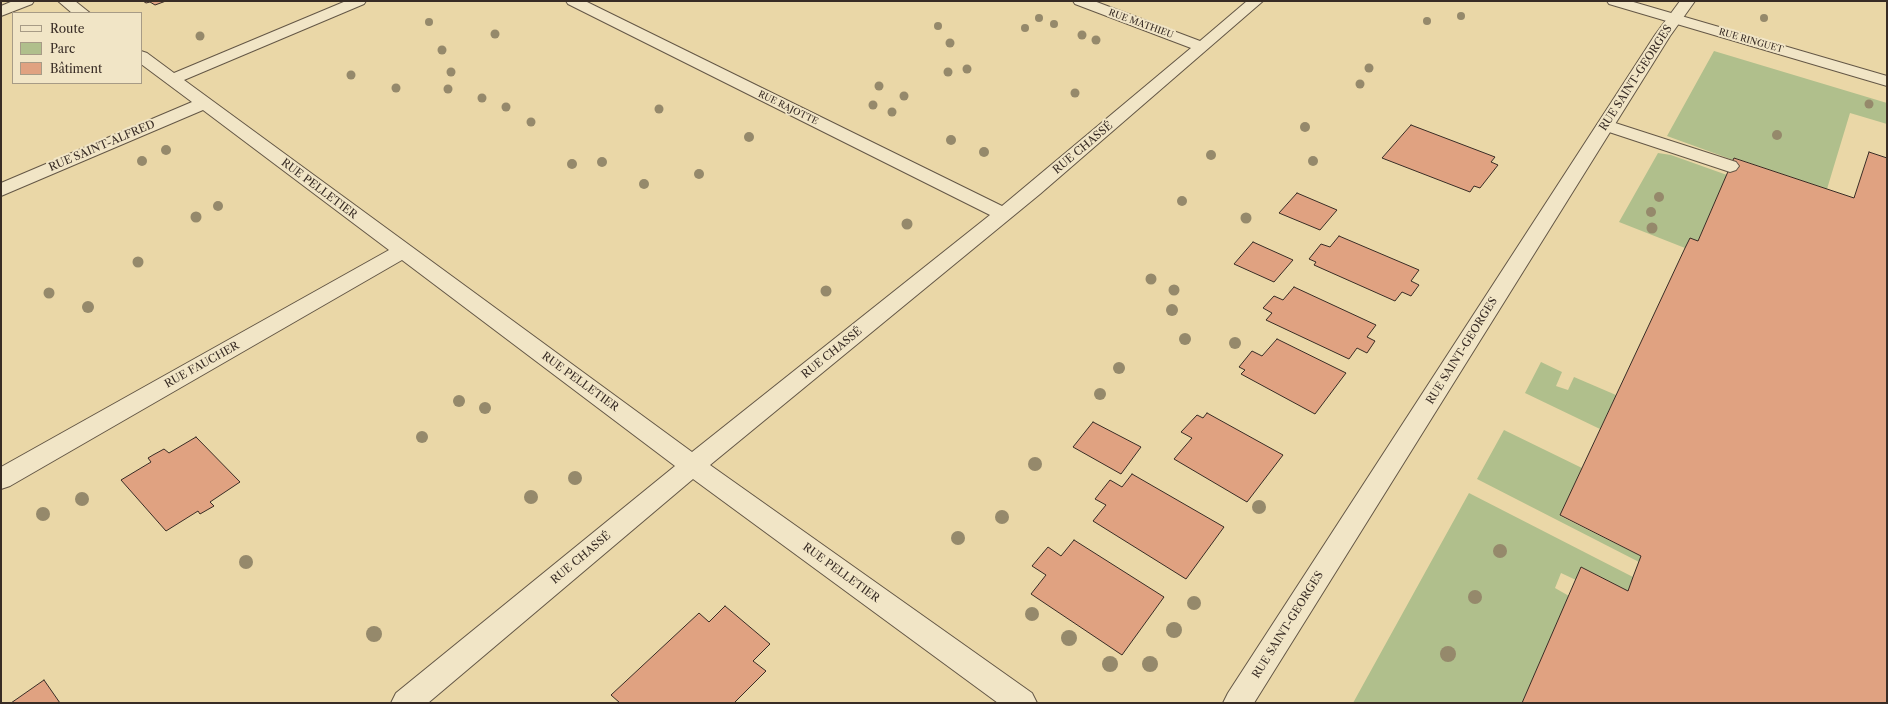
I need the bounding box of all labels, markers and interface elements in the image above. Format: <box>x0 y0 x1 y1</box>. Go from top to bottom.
street label: RUE MATHIEU <box>1107 7 1175 41</box>
legend <box>12 12 142 84</box>
text: Route <box>50 21 84 36</box>
street label: RUE SAINT-GEORGES <box>1597 23 1675 133</box>
street label: RUE RINGUET <box>1718 27 1784 55</box>
text: Parc <box>50 41 75 56</box>
text: Bâtiment <box>50 61 102 76</box>
street label: RUE RAJOTTE <box>756 89 820 127</box>
street label: RUE SAINT-ALFRED <box>47 118 157 174</box>
street label: RUE CHASSÉ <box>1051 119 1115 177</box>
street label: RUE PELLETIER <box>278 156 360 222</box>
street label: RUE SAINT-GEORGES <box>1424 295 1500 407</box>
street label: RUE CHASSÉ <box>799 325 865 381</box>
street label: RUE FAUCHER <box>162 339 242 391</box>
street label: RUE PELLETIER <box>539 350 621 414</box>
street label: RUE CHASSÉ <box>549 529 613 587</box>
street label: RUE PELLETIER <box>800 541 882 605</box>
street label: RUE SAINT-GEORGES <box>1250 569 1326 681</box>

